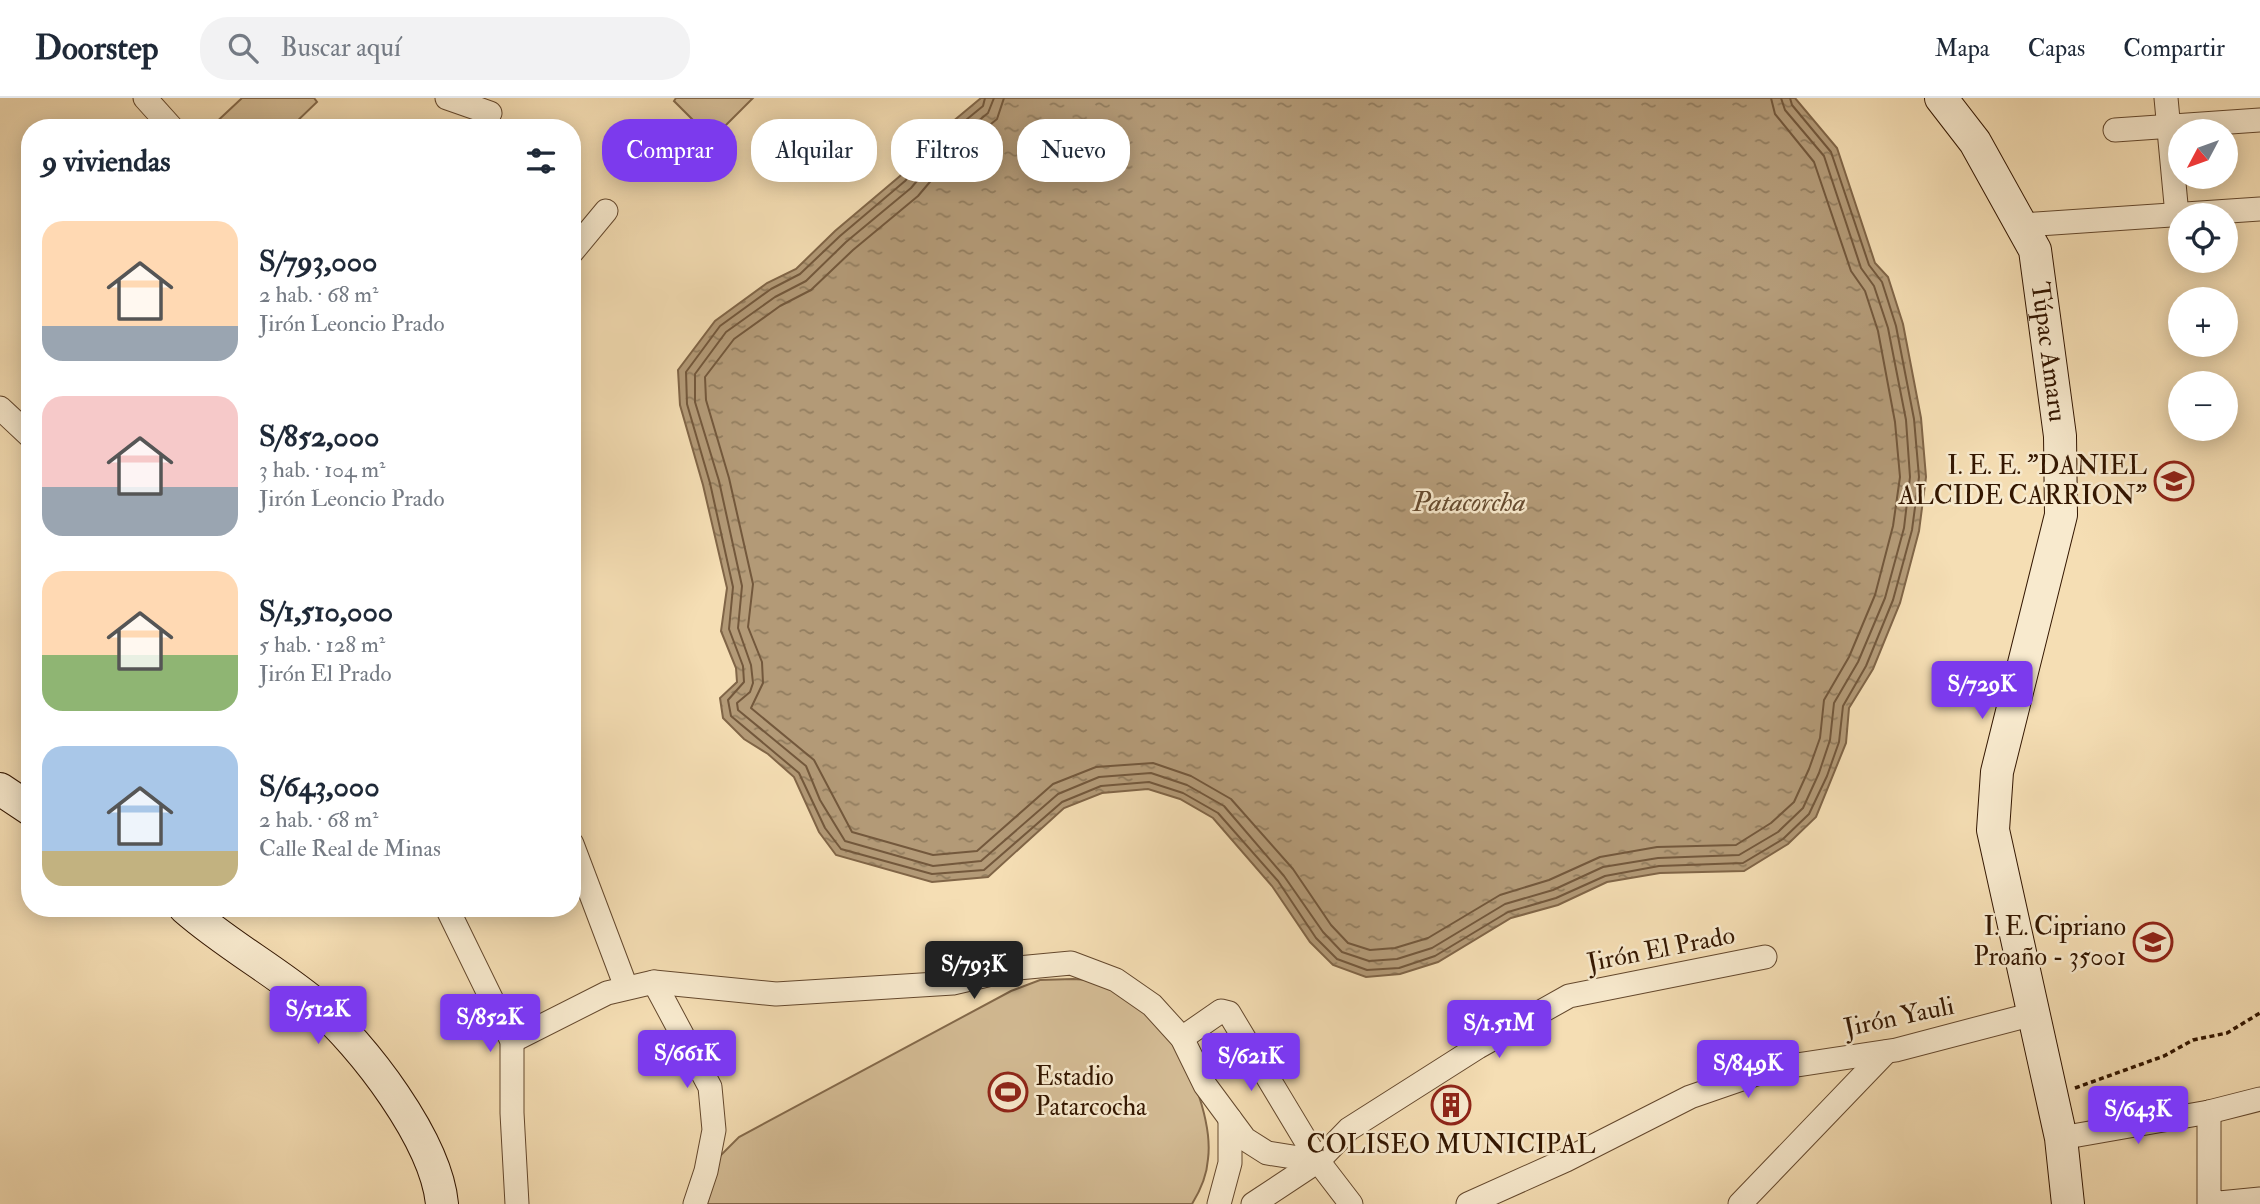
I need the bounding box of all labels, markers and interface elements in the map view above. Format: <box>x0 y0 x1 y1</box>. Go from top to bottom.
search box <box>200 17 690 80</box>
text: Doorstep <box>35 28 158 69</box>
icon: search <box>224 29 262 67</box>
text: Buscar aquí <box>280 32 401 64</box>
text: Mapa <box>1935 33 1990 64</box>
text: Capas <box>2028 33 2085 64</box>
text: Compartir <box>2123 33 2225 64</box>
chip: Comprar <box>602 119 737 182</box>
chip: Alquilar <box>751 119 877 182</box>
chip: Filtros <box>891 119 1003 182</box>
chip: Nuevo <box>1017 119 1130 182</box>
north arrow <box>2168 119 2238 189</box>
map controls <box>2168 119 2238 441</box>
icon: filters <box>522 142 560 180</box>
text: 9 viviendas <box>42 143 171 180</box>
button: locate <box>2168 203 2238 273</box>
text: S/793,000 <box>259 243 377 280</box>
icon: home <box>98 249 182 333</box>
text: 2 hab. · 68 m² <box>259 280 379 309</box>
street label: Túpac Amaru <box>2023 280 2074 424</box>
button: + <box>2168 287 2238 357</box>
text: Jirón Leoncio Prado <box>259 309 445 338</box>
button: − <box>2168 371 2238 441</box>
text: S/852,000 <box>259 418 379 455</box>
icon: home <box>98 424 182 508</box>
place label: I. E. E. "DANIEL ALCIDE CARRION" <box>1897 450 2147 512</box>
text: 3 hab. · 104 m² <box>259 455 386 484</box>
school or university icon: I. E. E. "DANIEL ALCIDE CARRION" <box>2153 460 2195 502</box>
text: Jirón Leoncio Prado <box>259 484 445 513</box>
water label: Patacorcha <box>1411 485 1526 520</box>
text: S/1,510,000 <box>259 593 393 630</box>
icon: home <box>98 599 182 683</box>
text: 5 hab. · 128 m² <box>259 630 385 659</box>
text: Jirón El Prado <box>259 659 392 688</box>
pin: S/729K <box>1925 662 2039 721</box>
text: S/729K <box>1948 669 2016 698</box>
text: S/643,000 <box>259 768 380 805</box>
icon: home <box>98 774 182 858</box>
text: 2 hab. · 68 m² <box>259 805 379 834</box>
text: Calle Real de Minas <box>259 834 441 863</box>
place label: I. E. Cipriano Proaño - 35001 <box>1973 911 2126 973</box>
street label: Jirón El Prado <box>1583 919 1738 979</box>
school or university icon: I. E. Cipriano Proaño - 35001 <box>2132 921 2174 963</box>
pin: S/793K <box>917 942 1031 1001</box>
text: S/793K <box>941 949 1007 978</box>
pin: S/512K <box>261 986 375 1046</box>
street label: Jirón Yauli <box>1840 990 1957 1044</box>
text: S/512K <box>286 994 350 1023</box>
pin: S/852K <box>433 995 547 1054</box>
pin: S/1.51M <box>1434 1000 1564 1060</box>
text: S/852K <box>456 1002 524 1031</box>
text: S/1.51M <box>1463 1008 1535 1037</box>
pin: S/661K <box>630 1030 744 1090</box>
pin: S/621K <box>1194 1034 1308 1093</box>
text: S/661K <box>654 1038 720 1067</box>
pin: S/849K <box>1691 1040 1805 1100</box>
text: S/621K <box>1218 1041 1284 1070</box>
text: S/849K <box>1713 1048 1783 1077</box>
place label: Estadio Patarcocha <box>1035 1061 1147 1123</box>
sports icon: Estadio Patarcocha <box>987 1071 1029 1113</box>
building icon: COLISEO MUNICIPAL <box>1430 1084 1472 1126</box>
pin: S/643K <box>2081 1086 2195 1146</box>
text: S/643K <box>2104 1094 2172 1123</box>
place label: COLISEO MUNICIPAL <box>1307 1129 1596 1161</box>

